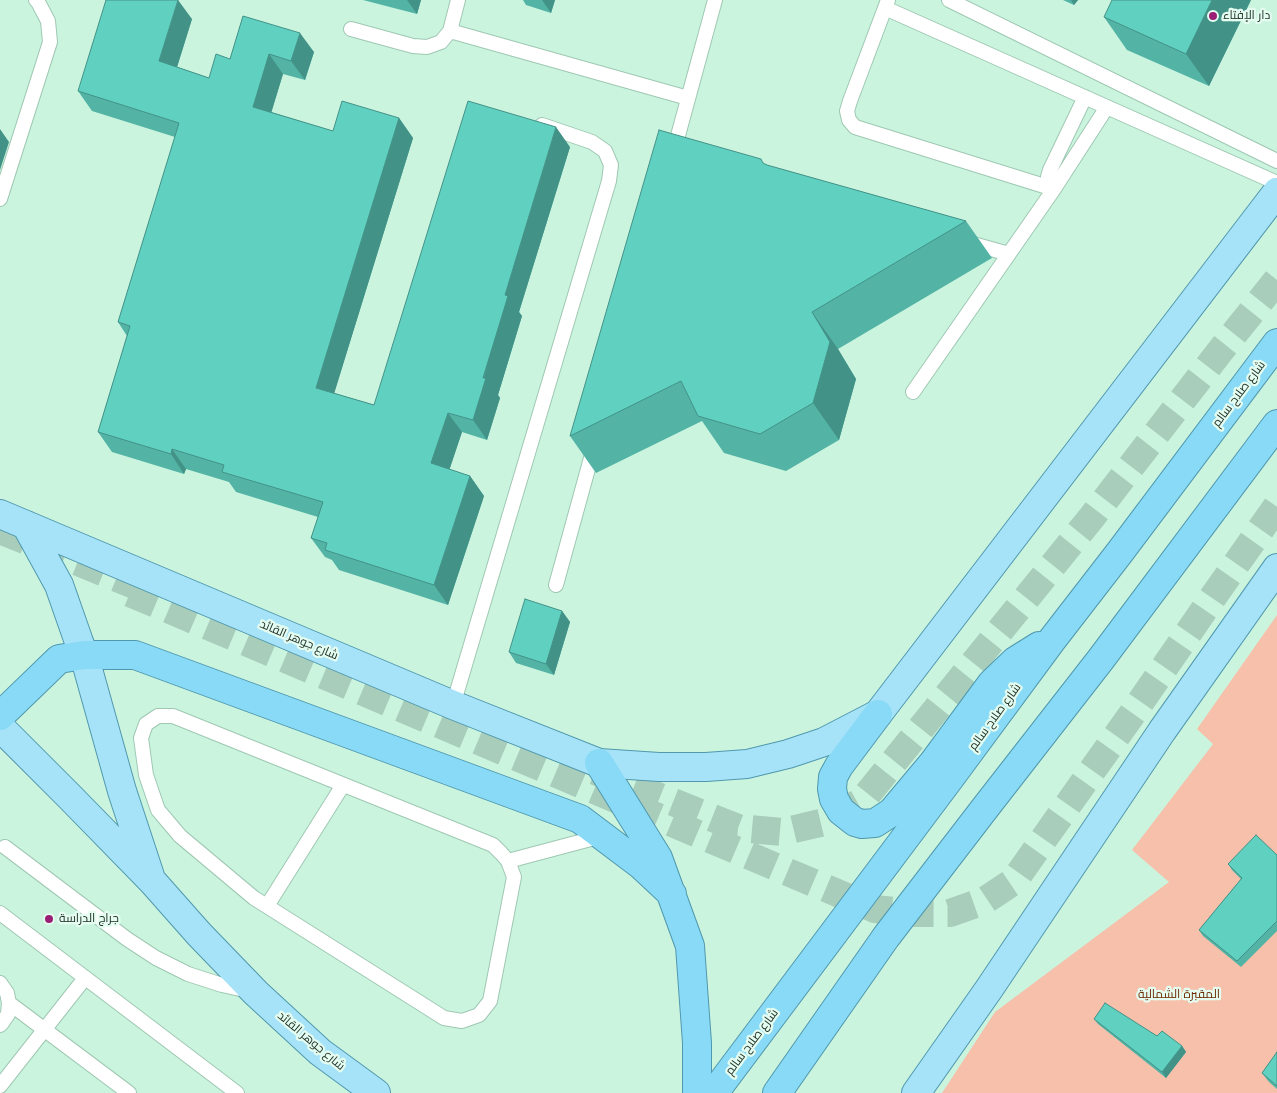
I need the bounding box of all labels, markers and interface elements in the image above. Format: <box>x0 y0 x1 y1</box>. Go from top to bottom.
place label: دار الإفتاء <box>1223 9 1270 23</box>
marker: دار الإفتاء <box>1207 10 1219 22</box>
street label: شارع صلاح سالم <box>1209 358 1269 430</box>
street label: شارع جوهر القائد <box>258 617 340 663</box>
street label: شارع صلاح سالم <box>966 681 1024 753</box>
place label: جراج الدراسة <box>59 912 119 926</box>
marker: جراج الدراسة <box>43 913 55 925</box>
park label: المقبرة الشمالية <box>1138 988 1220 1002</box>
street label: شارع صلاح سالم <box>722 1006 782 1078</box>
street label: شارع جوهر القائد <box>274 1009 348 1073</box>

